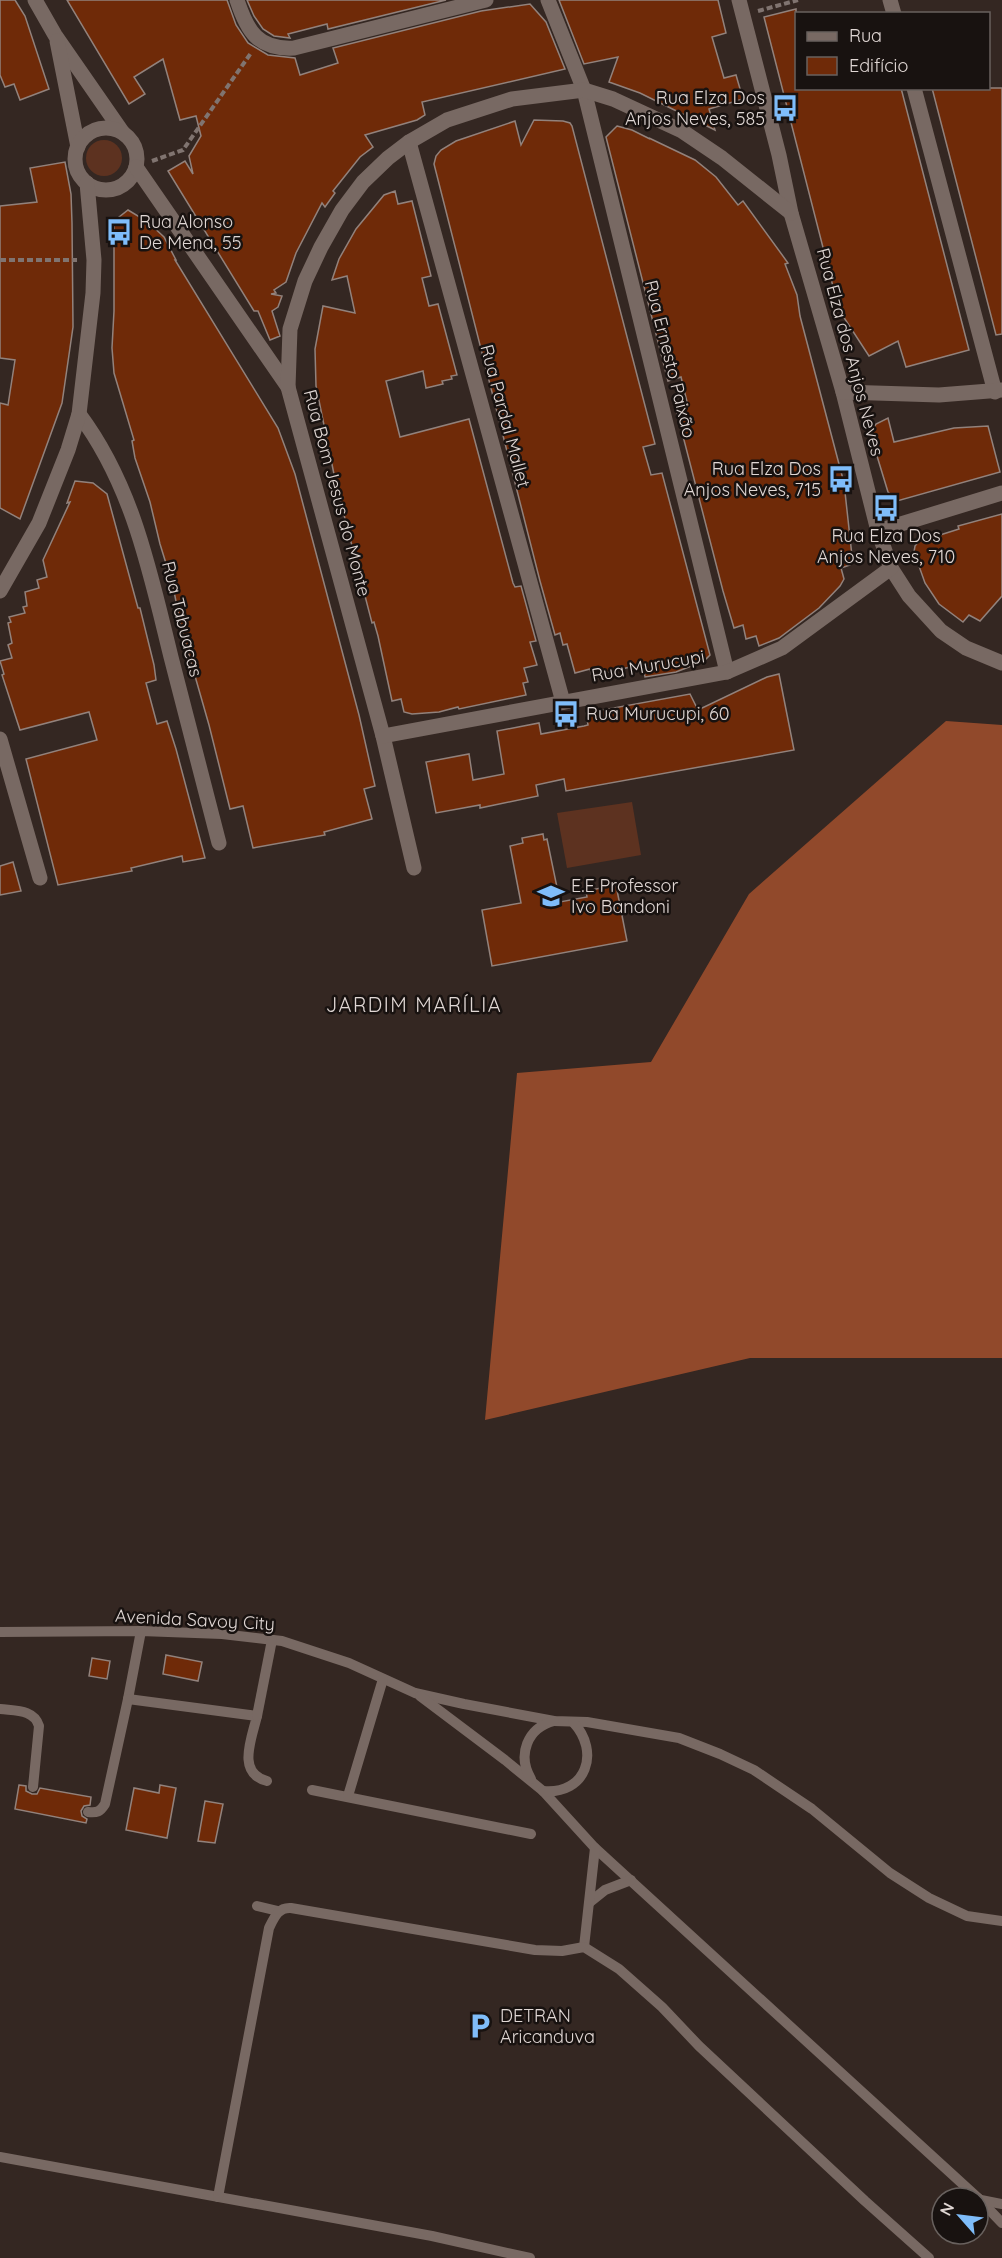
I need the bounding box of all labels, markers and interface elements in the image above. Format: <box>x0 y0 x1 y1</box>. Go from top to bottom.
legend <box>795 12 990 90</box>
text: Rua <box>849 24 882 47</box>
text: Edifício <box>849 54 908 77</box>
place label: Rua Elza Dos Anjos Neves, 585 <box>625 86 765 130</box>
bus stop icon: Rua Elza Dos Anjos Neves, 585 <box>770 93 800 123</box>
place label: Rua Alonso De Mena, 55 <box>139 210 242 254</box>
bus stop icon: Rua Alonso De Mena, 55 <box>104 217 134 247</box>
street label: Rua Elza dos Anjos Neves <box>812 245 889 458</box>
street label: Rua Ernesto Paixão <box>640 278 701 440</box>
street label: Rua Pardal Mallet <box>475 342 536 490</box>
street label: Rua Bom Jesus do Monte <box>299 387 376 599</box>
place label: Rua Elza Dos Anjos Neves, 715 <box>684 457 821 501</box>
bus stop icon: Rua Elza Dos Anjos Neves, 715 <box>826 464 856 494</box>
bus stop icon: Rua Elza Dos Anjos Neves, 710 <box>871 493 901 523</box>
place label: Rua Elza Dos Anjos Neves, 710 <box>817 524 955 568</box>
street label: Rua Tabuacas <box>157 559 208 679</box>
street label: Rua Murucupi <box>589 644 706 687</box>
bus stop icon: Rua Murucupi, 60 <box>551 699 581 729</box>
place label: Rua Murucupi, 60 <box>586 702 729 725</box>
place label: E.E Professor Ivo Bandoni <box>571 874 678 918</box>
school or university icon: E.E Professor Ivo Bandoni <box>536 881 566 911</box>
district label: JARDIM MARÍLIA <box>326 992 502 1017</box>
street label: Avenida Savoy City <box>115 1604 275 1635</box>
place label: DETRAN Aricanduva <box>500 2004 595 2048</box>
parking icon: DETRAN Aricanduva <box>465 2011 495 2041</box>
north arrow <box>930 2186 990 2246</box>
text: N <box>935 2199 958 2219</box>

